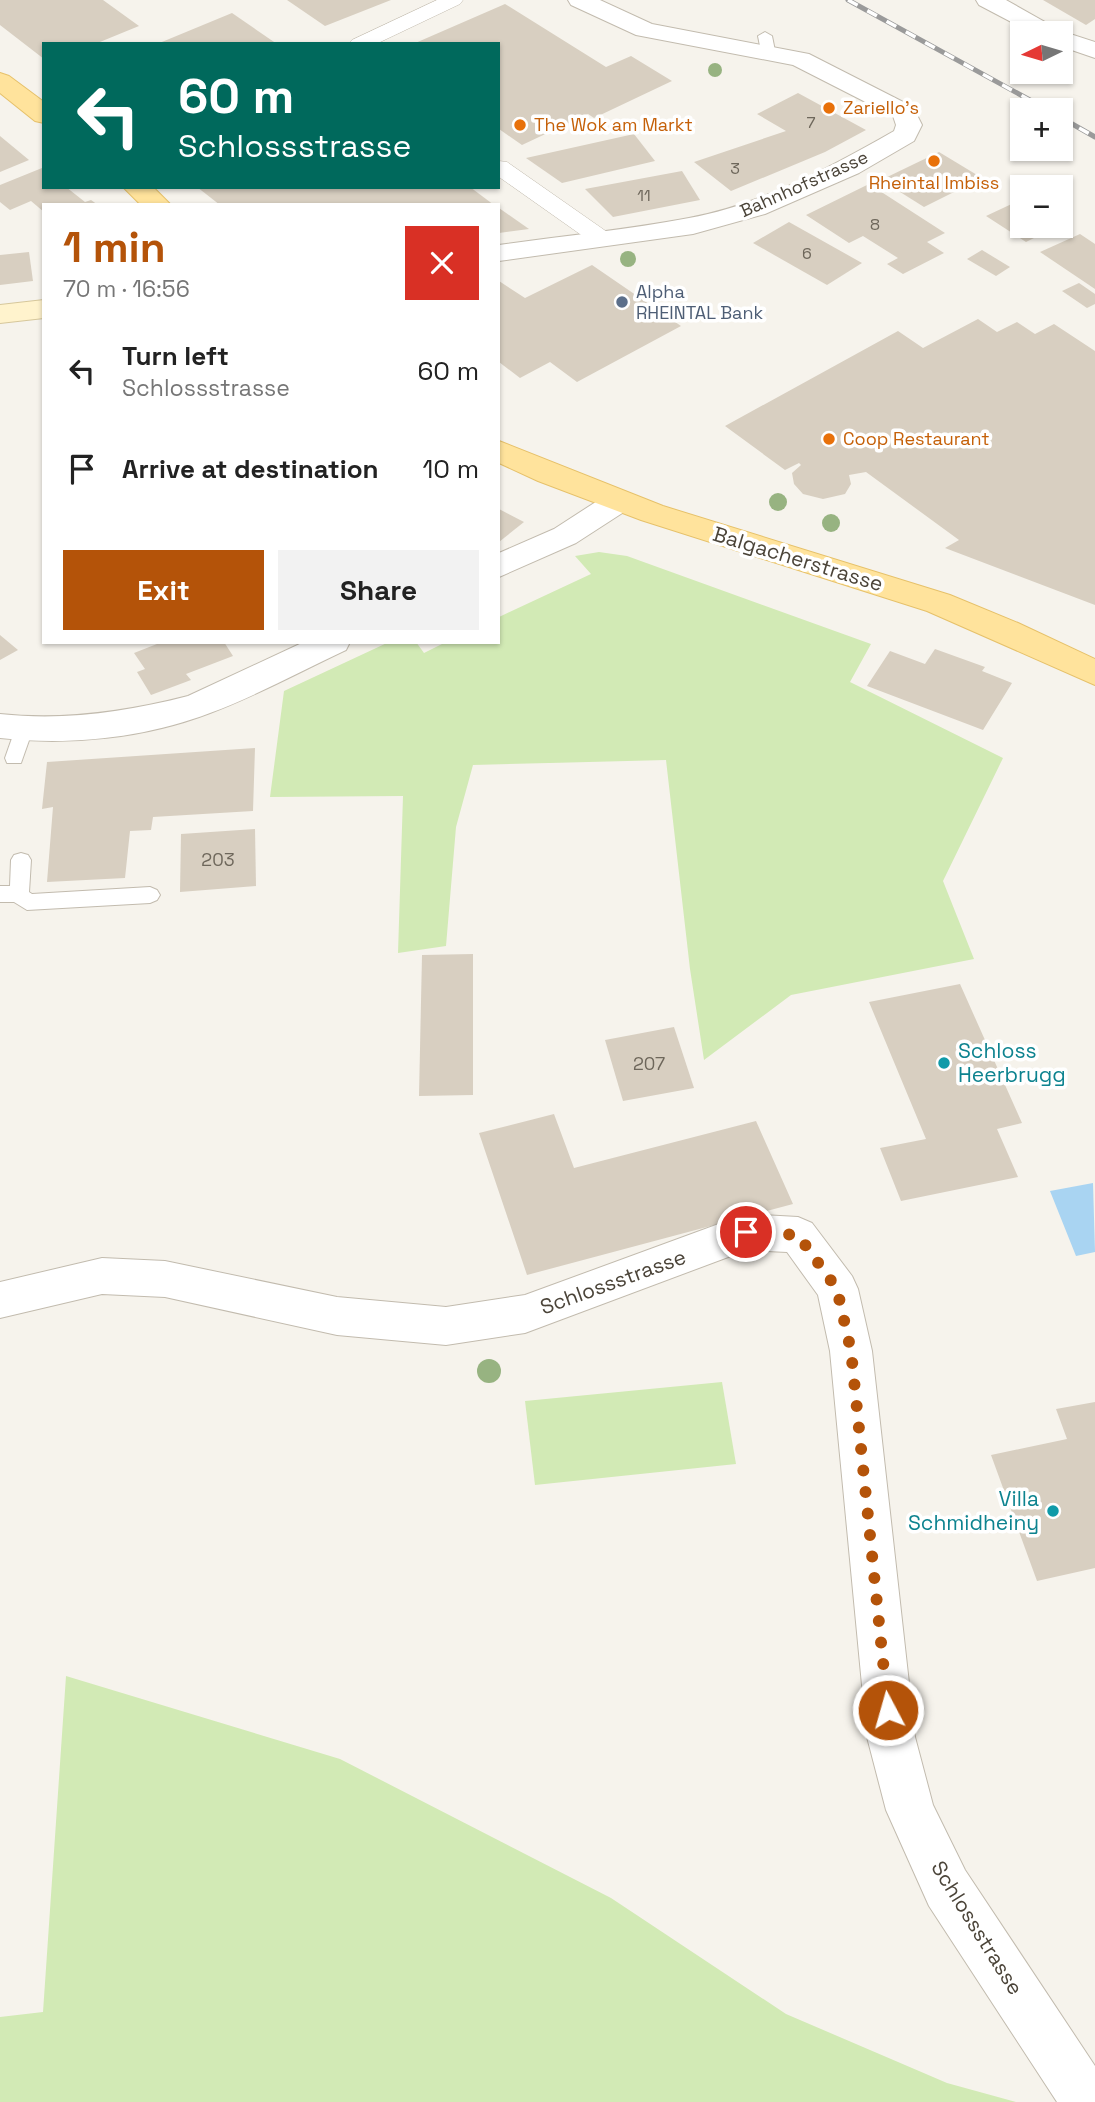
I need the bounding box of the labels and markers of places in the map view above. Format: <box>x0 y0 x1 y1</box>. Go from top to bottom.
place label: Zariello's <box>843 96 919 119</box>
marker: Zariello's <box>821 100 837 116</box>
place label: The Wok am Markt <box>534 113 693 136</box>
marker: The Wok am Markt <box>512 117 528 133</box>
marker: Rheintal Imbiss <box>926 153 942 169</box>
place label: Rheintal Imbiss <box>869 171 999 194</box>
place label: Alpha RHEINTAL Bank <box>636 280 763 324</box>
marker: Alpha RHEINTAL Bank <box>614 294 630 310</box>
place label: Coop Restaurant <box>843 427 990 450</box>
marker: Coop Restaurant <box>821 431 837 447</box>
place label: Schloss Heerbrugg <box>958 1037 1066 1088</box>
marker: Schloss Heerbrugg <box>936 1055 952 1071</box>
pin <box>716 1202 776 1262</box>
place label: Villa Schmidheiny <box>908 1485 1039 1536</box>
marker: Villa Schmidheiny <box>1045 1503 1061 1519</box>

